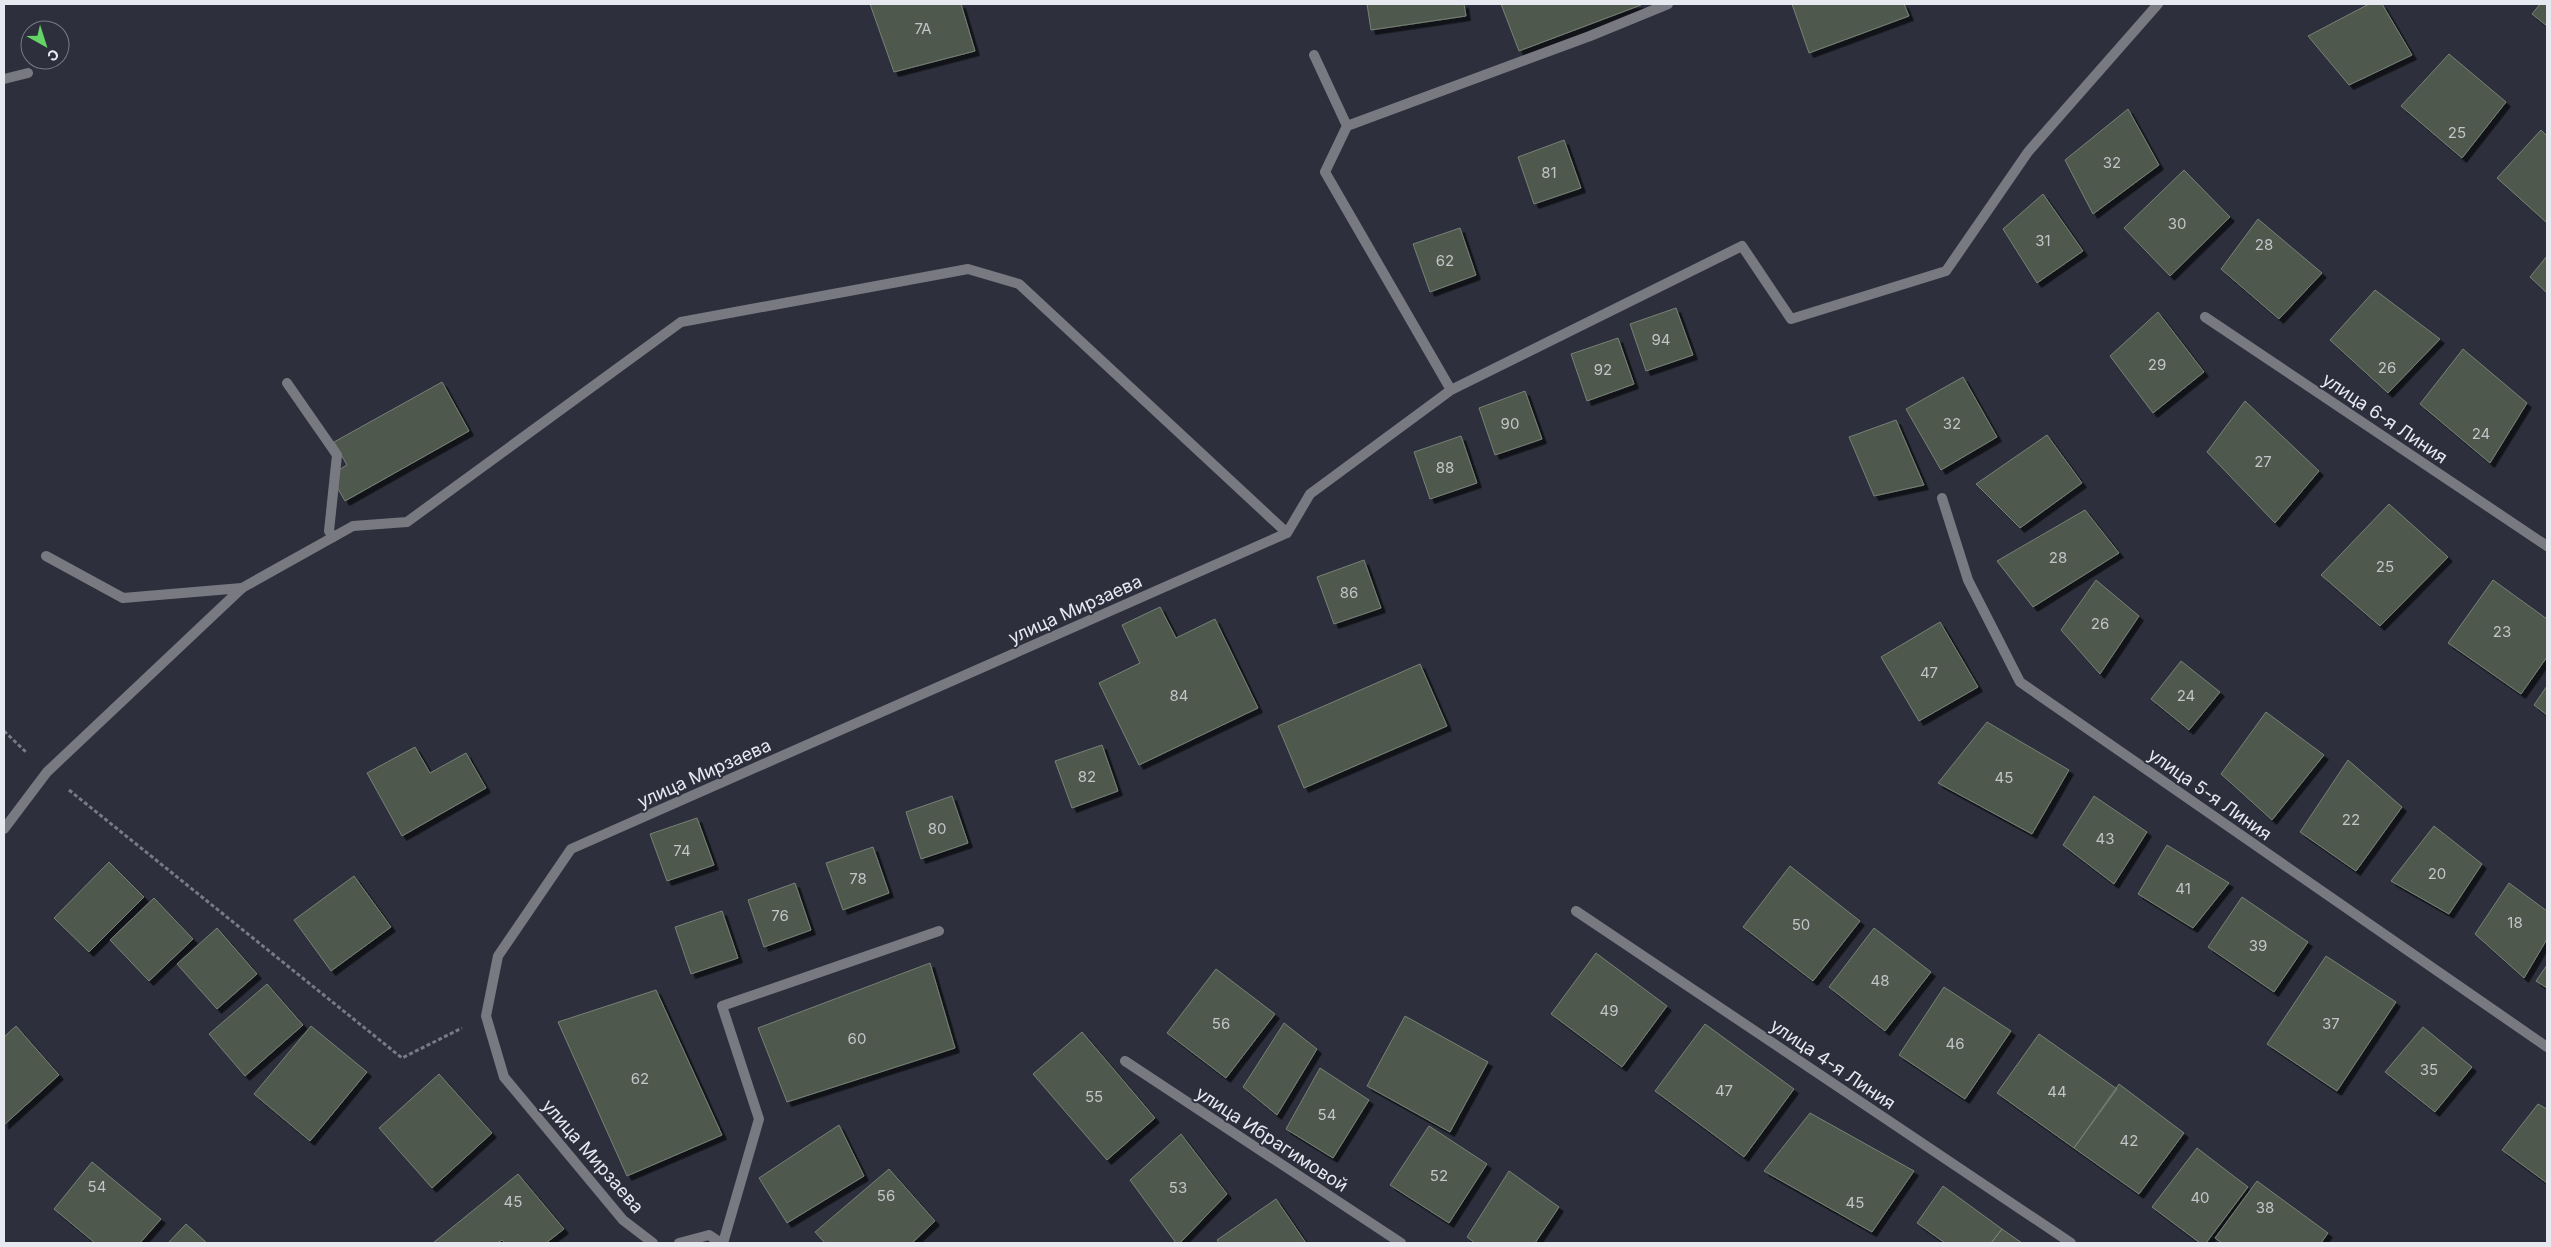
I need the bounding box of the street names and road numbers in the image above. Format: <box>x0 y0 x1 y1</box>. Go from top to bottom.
street label: улица 6-я Линия <box>2319 368 2451 468</box>
street label: улица Мирзаева <box>1005 570 1145 648</box>
street label: улица Мирзаева <box>634 734 774 812</box>
street label: улица 5-я Линия <box>2144 744 2276 844</box>
street label: улица 4-я Линия <box>1766 1014 1900 1114</box>
street label: улица Ибрагимовой <box>1192 1082 1352 1196</box>
street label: улица Мирзаева <box>538 1095 648 1217</box>

